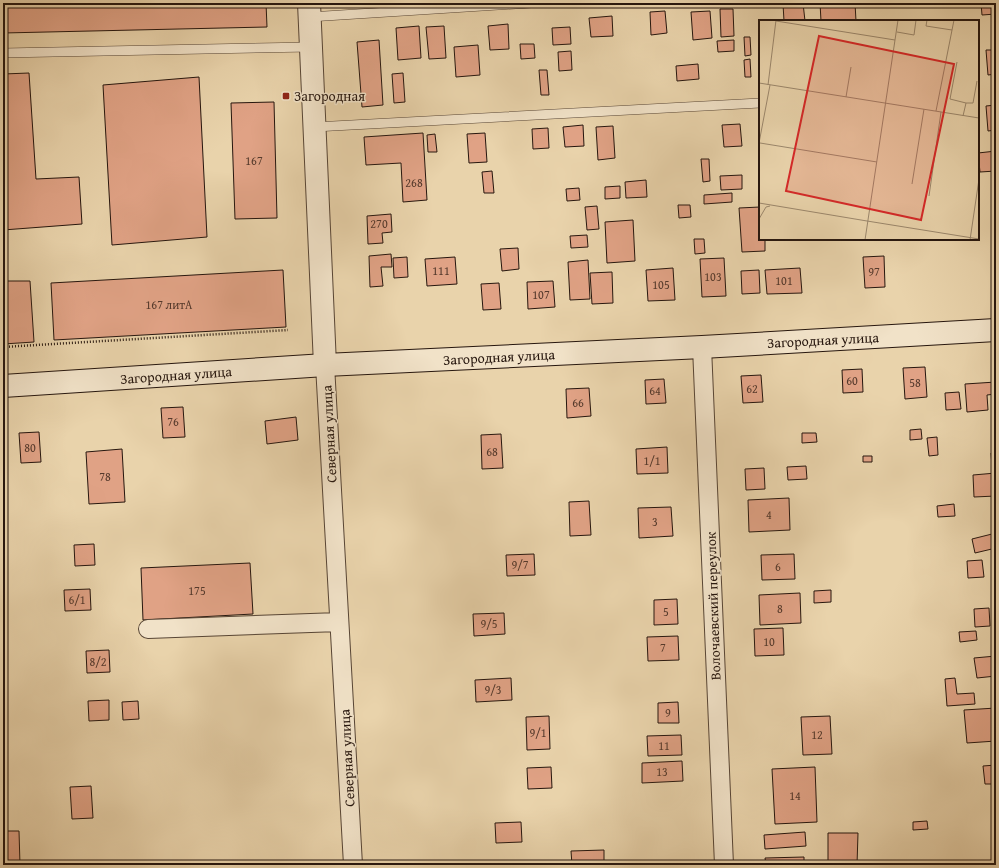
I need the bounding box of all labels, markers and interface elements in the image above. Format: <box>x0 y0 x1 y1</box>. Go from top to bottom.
inset map <box>759 20 979 240</box>
place label: Загородная <box>294 86 365 106</box>
marker: Загородная <box>281 91 291 101</box>
house number: 167 <box>245 152 263 169</box>
house number: 268 <box>405 174 423 191</box>
house number: 270 <box>370 215 388 232</box>
house number: 111 <box>432 262 450 279</box>
house number: 97 <box>868 263 880 280</box>
house number: 103 <box>704 268 722 285</box>
house number: 101 <box>775 272 793 289</box>
house number: 105 <box>652 276 670 293</box>
house number: 107 <box>532 286 550 303</box>
house number: 167 литА <box>146 296 193 313</box>
street label: Загородная улица <box>767 327 880 353</box>
street label: Загородная улица <box>443 344 556 370</box>
street label: Загородная улица <box>119 361 233 389</box>
house number: 60 <box>846 372 858 389</box>
house number: 58 <box>909 374 921 391</box>
house number: 62 <box>746 380 758 397</box>
house number: 64 <box>649 382 661 399</box>
street label: Северная улица <box>316 384 342 483</box>
house number: 66 <box>572 394 584 411</box>
house number: 76 <box>167 413 179 430</box>
house number: 80 <box>24 439 36 456</box>
house number: 68 <box>486 443 498 460</box>
house number: 1/1 <box>643 452 661 469</box>
house number: 78 <box>99 468 111 485</box>
house number: 4 <box>766 506 772 523</box>
house number: 3 <box>652 513 658 530</box>
street label: Волочаевский переулок <box>700 531 726 681</box>
house number: 9/7 <box>511 556 529 573</box>
house number: 6 <box>775 558 781 575</box>
house number: 175 <box>188 582 206 599</box>
house number: 6/1 <box>68 591 86 608</box>
house number: 8 <box>777 600 783 617</box>
house number: 5 <box>663 603 669 620</box>
house number: 9/5 <box>480 615 498 632</box>
house number: 10 <box>763 633 775 650</box>
house number: 7 <box>660 639 666 656</box>
house number: 8/2 <box>89 653 107 670</box>
house number: 9/3 <box>484 681 502 698</box>
house number: 9 <box>665 704 671 721</box>
street label: Северная улица <box>334 708 360 807</box>
house number: 9/1 <box>529 724 547 741</box>
house number: 12 <box>811 726 823 743</box>
house number: 11 <box>658 737 670 754</box>
house number: 13 <box>656 763 668 780</box>
house number: 14 <box>789 787 801 804</box>

